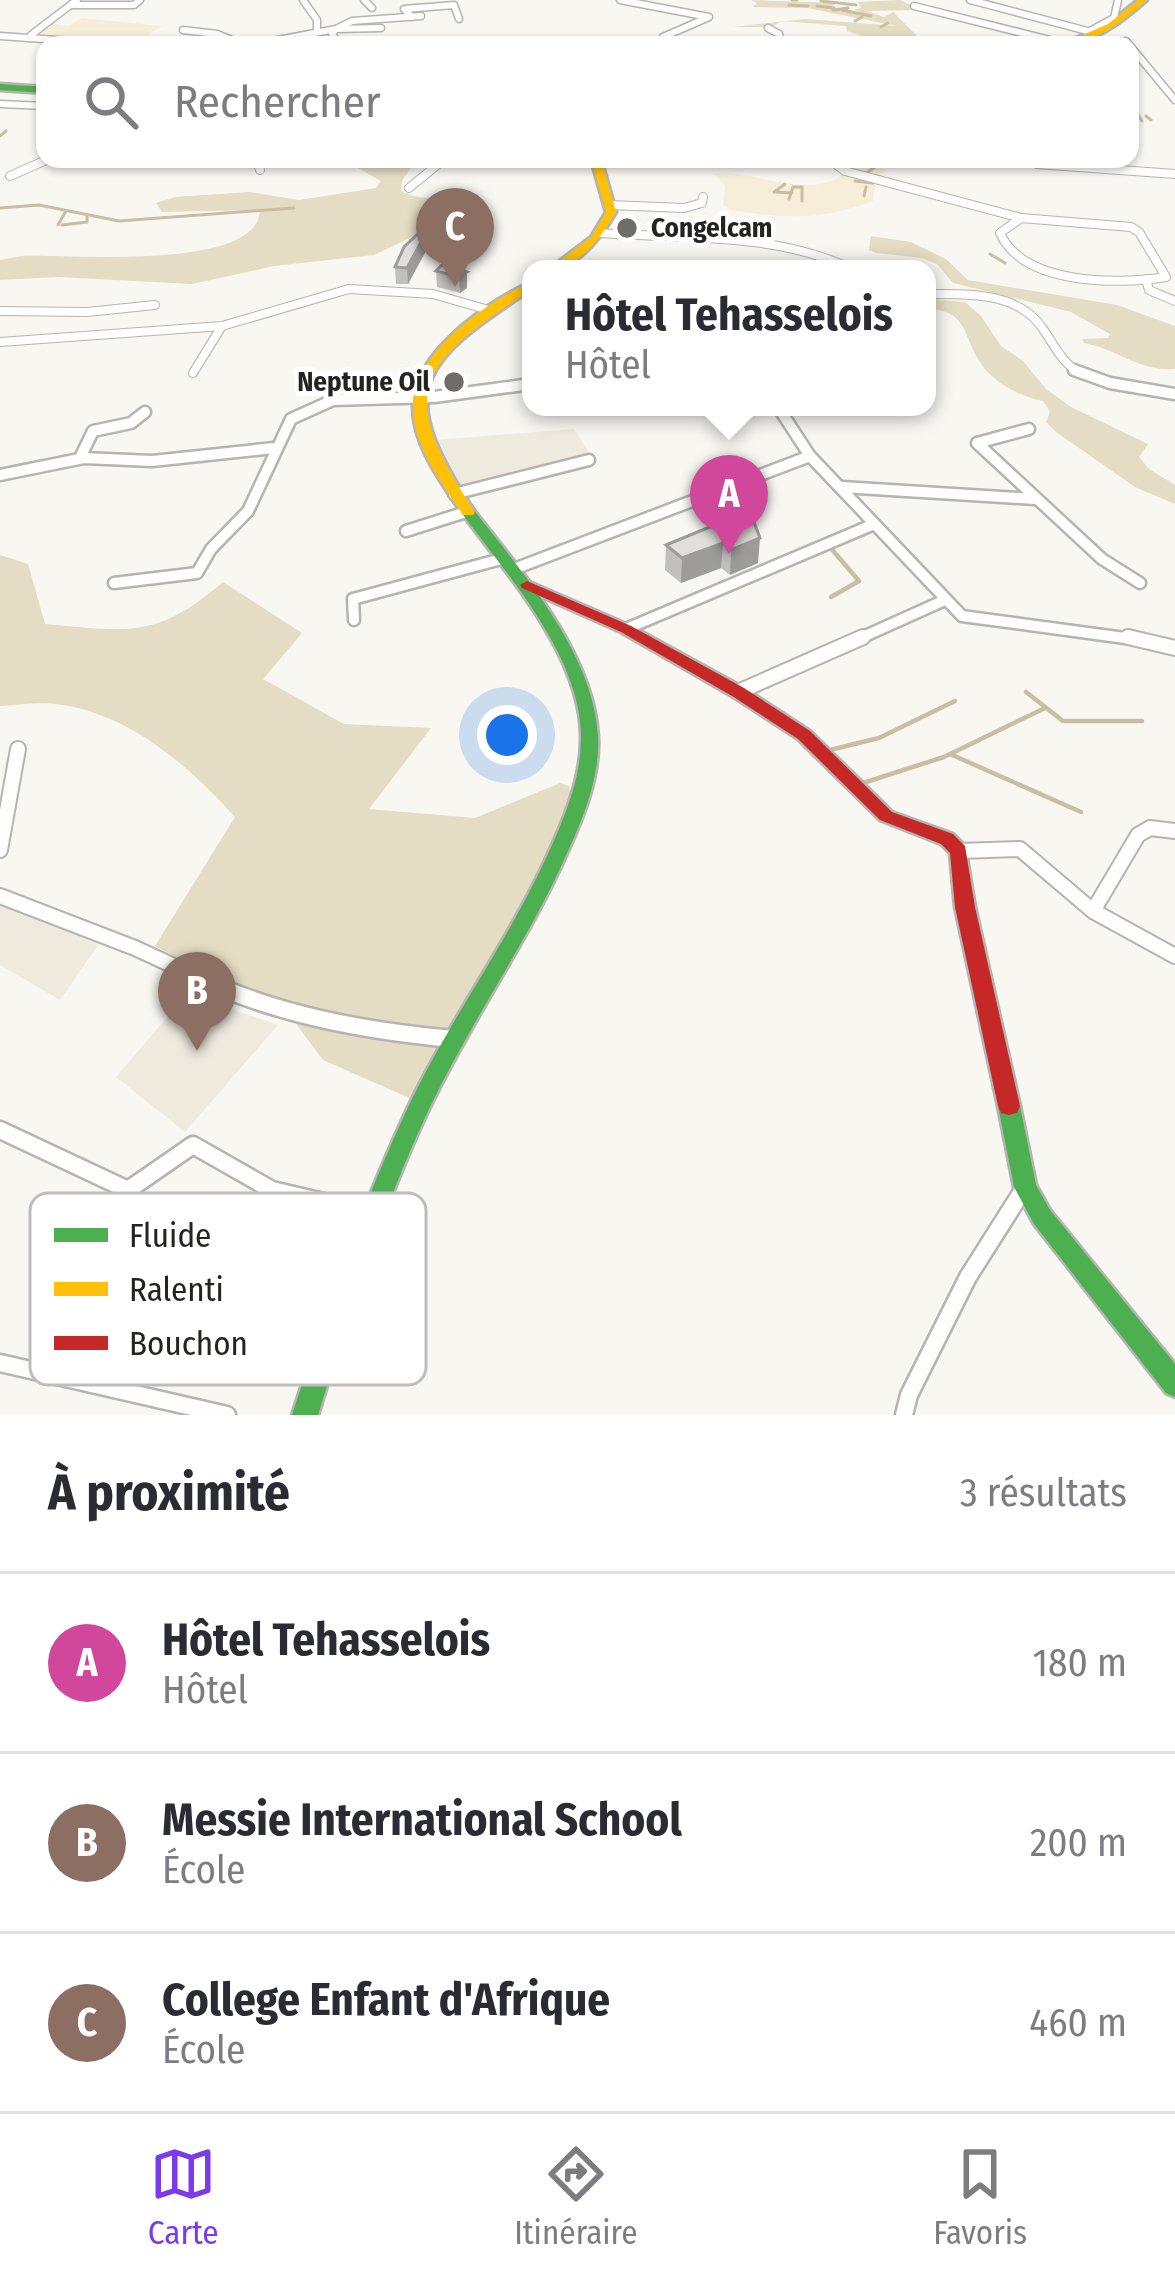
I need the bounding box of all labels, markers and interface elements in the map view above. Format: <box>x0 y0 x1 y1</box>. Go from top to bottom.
search box <box>36 36 1139 168</box>
icon: search <box>78 69 144 135</box>
text: Rechercher <box>174 75 381 129</box>
pin: C <box>416 188 494 287</box>
place label: Congelcam <box>651 212 772 244</box>
marker: Congelcam <box>614 215 640 241</box>
popup <box>522 260 936 416</box>
text: Hôtel Tehasselois <box>565 288 893 342</box>
text: Hôtel <box>565 342 651 388</box>
place label: Neptune Oil <box>297 366 431 398</box>
marker: Neptune Oil <box>441 369 467 395</box>
pin: A <box>690 455 768 554</box>
your location <box>477 705 537 765</box>
pin: B <box>158 952 236 1051</box>
legend <box>30 1193 426 1385</box>
text: Fluide <box>129 1216 211 1256</box>
text: Ralenti <box>129 1270 224 1310</box>
text: Bouchon <box>129 1324 248 1364</box>
text: À proximité <box>48 1462 290 1524</box>
text: 3 résultats <box>960 1470 1127 1516</box>
text: Hôtel Tehasselois <box>162 1613 490 1667</box>
text: A <box>76 1640 98 1686</box>
text: 180 m <box>1033 1640 1127 1686</box>
text: Hôtel <box>162 1667 248 1713</box>
text: Messie International School <box>162 1793 682 1847</box>
text: B <box>76 1820 98 1866</box>
text: 200 m <box>1030 1820 1127 1866</box>
text: École <box>162 1847 245 1893</box>
text: College Enfant d'Afrique <box>162 1973 610 2027</box>
text: C <box>77 2000 97 2046</box>
text: 460 m <box>1029 2000 1127 2046</box>
text: École <box>162 2027 245 2073</box>
tab: Carte <box>148 2141 219 2253</box>
tab: Itinéraire <box>514 2141 638 2253</box>
tab: Favoris <box>933 2141 1027 2253</box>

